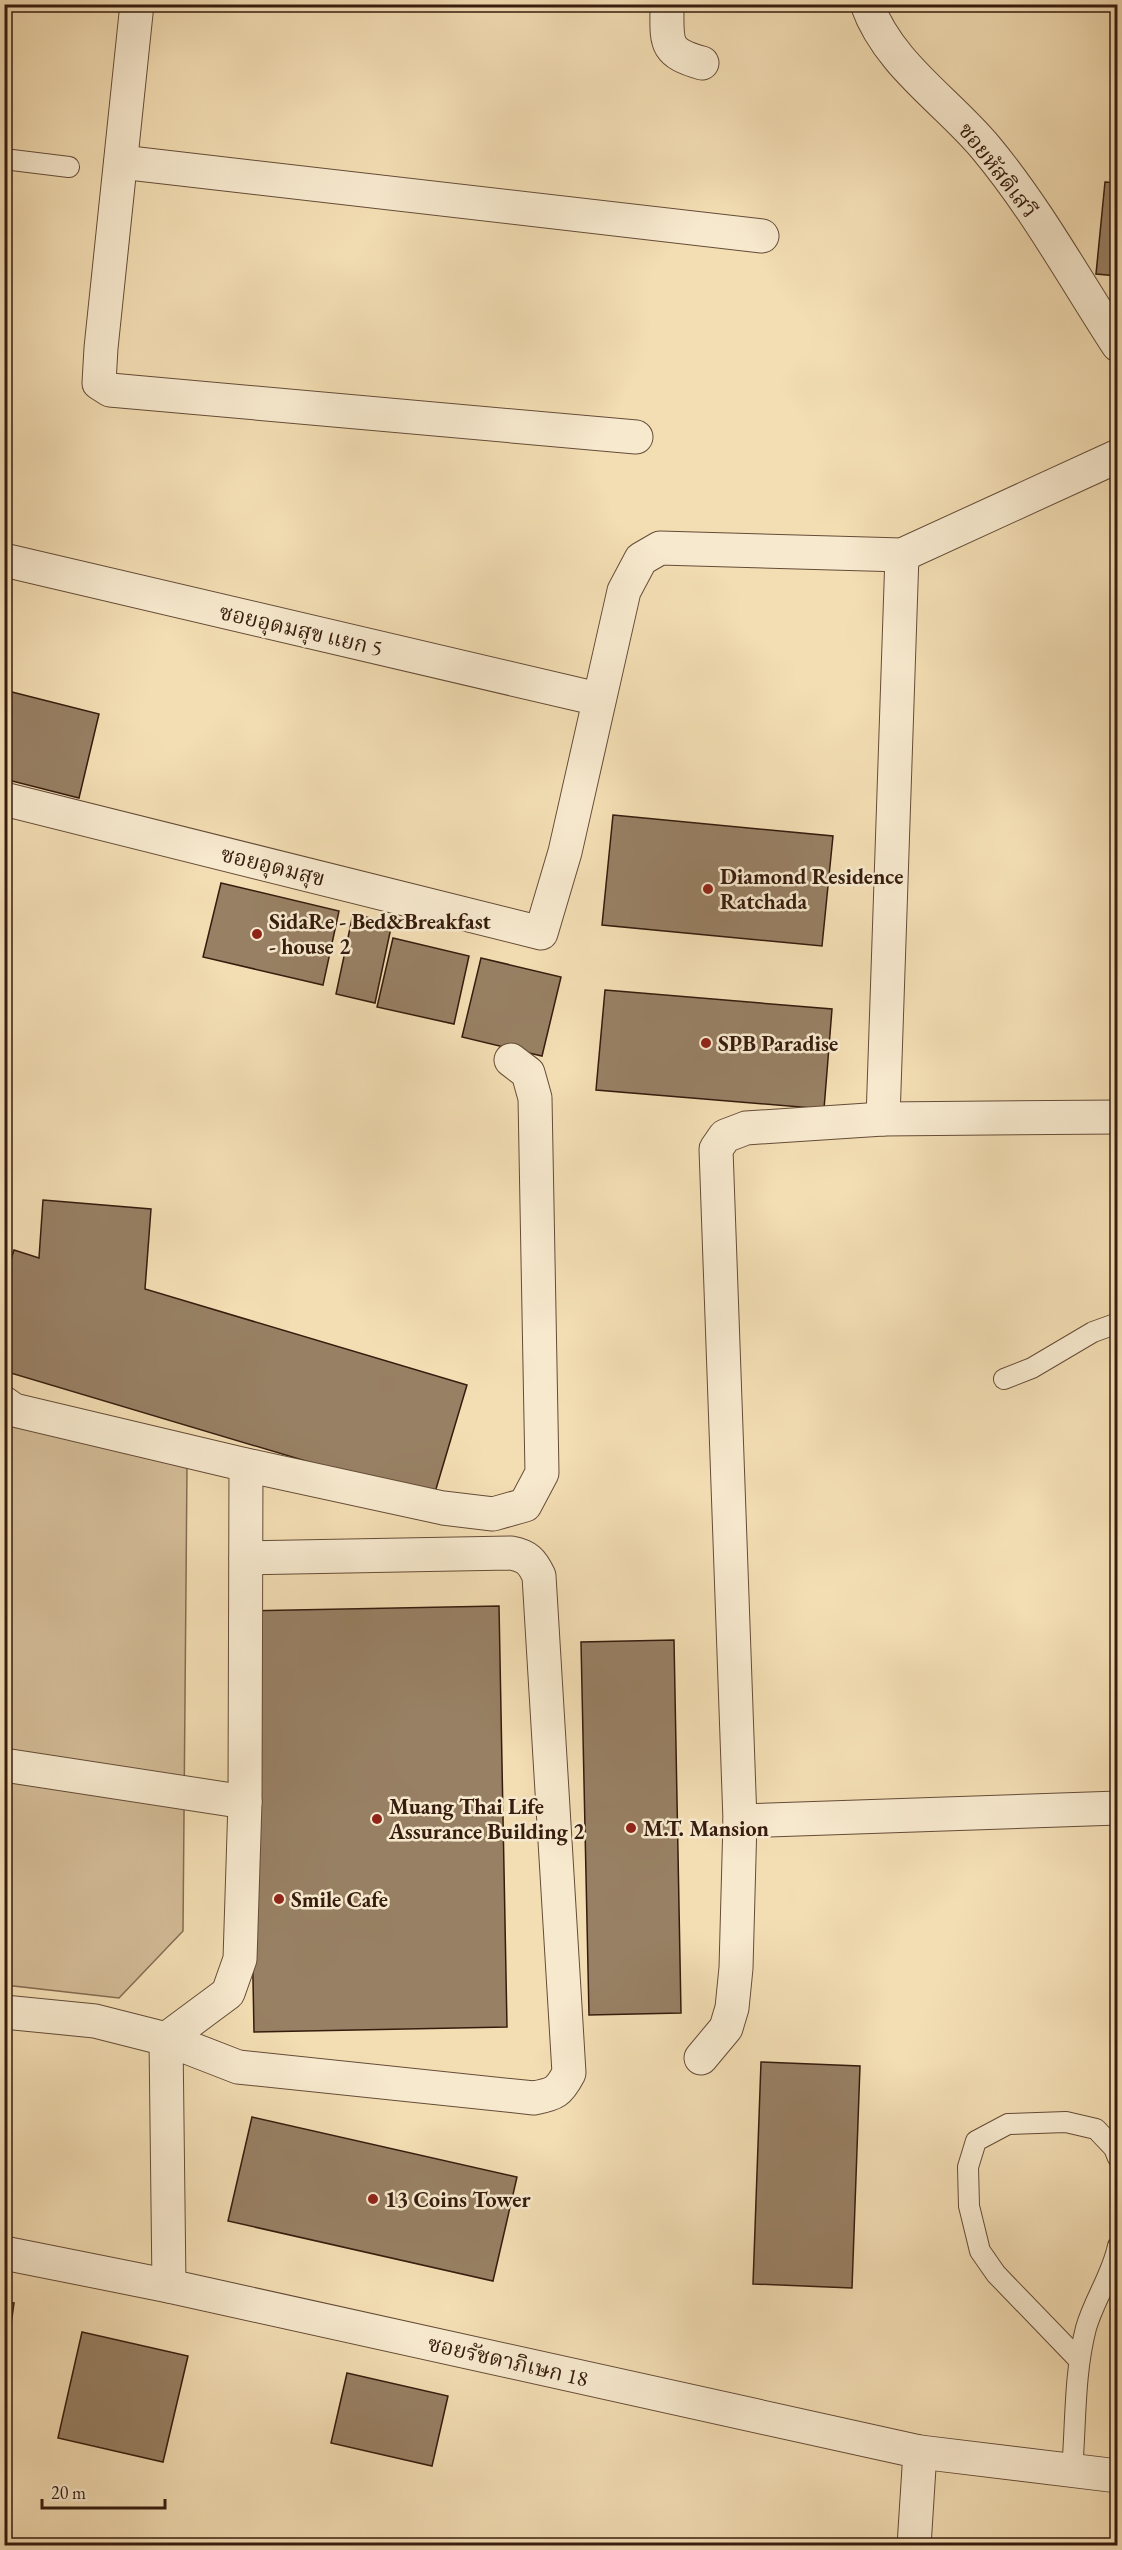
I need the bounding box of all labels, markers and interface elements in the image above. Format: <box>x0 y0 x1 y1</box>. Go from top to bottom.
street label: ซอยหัสดิเสวี <box>952 117 1044 223</box>
street label: ซอยอุดมสุข แยก 5 <box>217 597 385 663</box>
street label: ซอยอุดมสุข <box>218 839 328 893</box>
place label: Diamond Residence Ratchada <box>720 862 904 916</box>
marker: Diamond Residence Ratchada <box>701 882 715 896</box>
place label: SidaRe - Bed&Breakfast - house 2 <box>269 907 492 961</box>
marker: SidaRe - Bed&Breakfast - house 2 <box>250 927 264 941</box>
place label: SPB Paradise <box>718 1029 838 1058</box>
marker: SPB Paradise <box>699 1036 713 1050</box>
place label: Muang Thai Life Assurance Building 2 <box>388 1792 585 1846</box>
marker: Muang Thai Life Assurance Building 2 <box>370 1812 384 1826</box>
place label: M.T. Mansion <box>643 1814 770 1843</box>
marker: M.T. Mansion <box>624 1821 638 1835</box>
place label: Smile Cafe <box>291 1885 388 1914</box>
marker: Smile Cafe <box>272 1892 286 1906</box>
place label: 13 Coins Tower <box>385 2185 531 2214</box>
marker: 13 Coins Tower <box>366 2192 380 2206</box>
street label: ซอยรัชดาภิเษก 18 <box>425 2328 591 2394</box>
scale bar <box>42 2472 165 2510</box>
text: 20 m <box>51 2481 86 2504</box>

